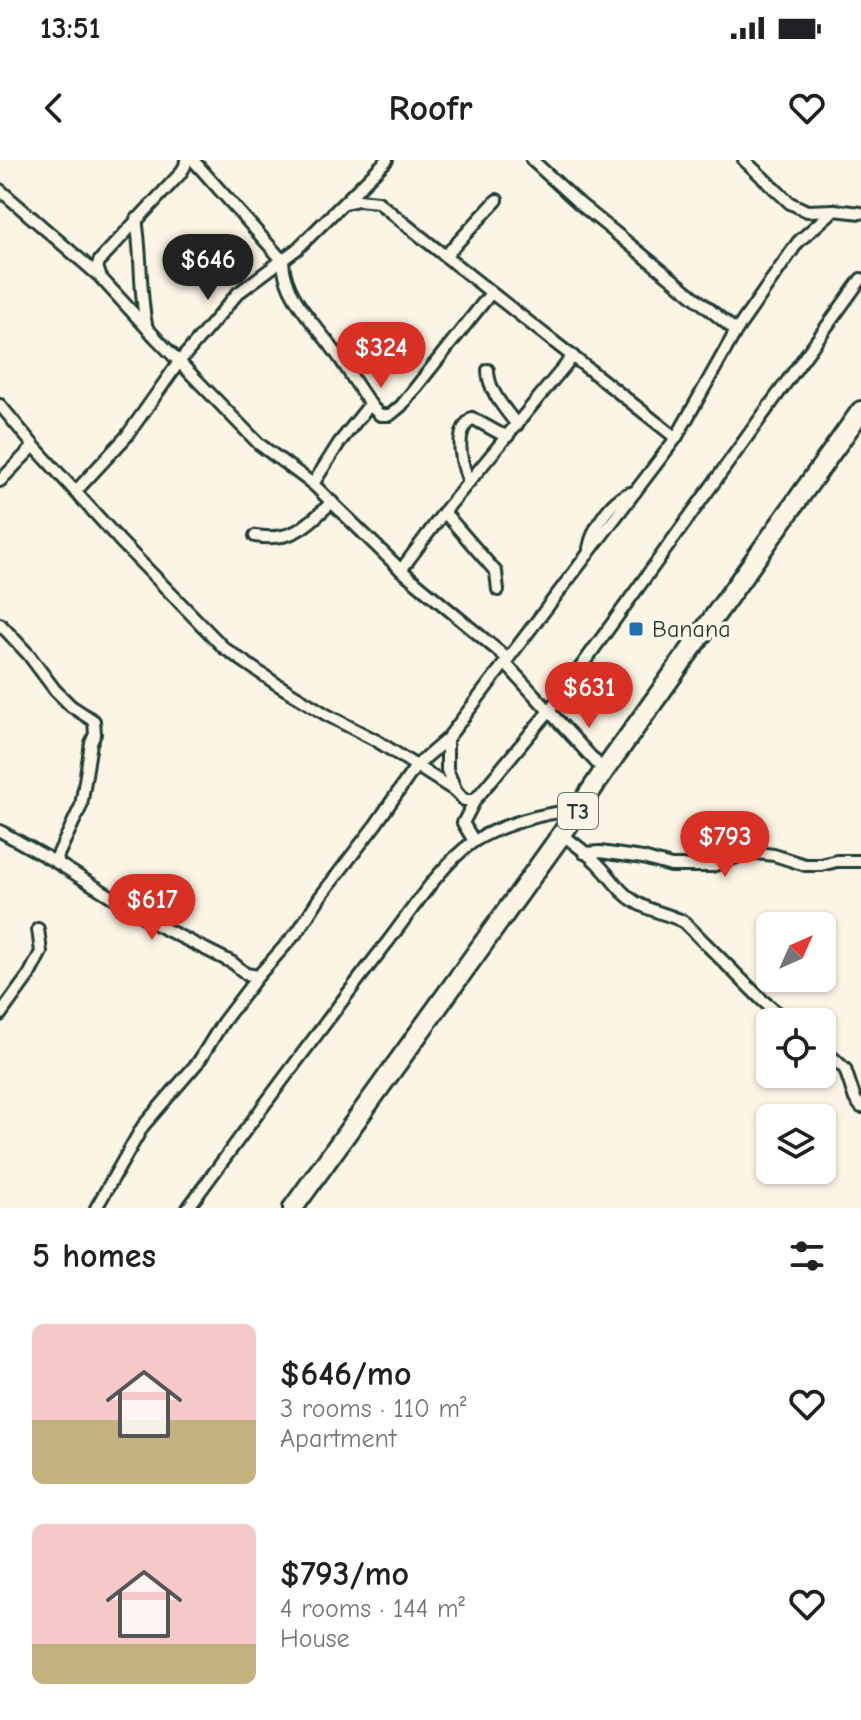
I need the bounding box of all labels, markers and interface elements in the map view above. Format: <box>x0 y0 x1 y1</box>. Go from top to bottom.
text: 13:51 <box>40 11 101 46</box>
icon: back <box>32 86 76 130</box>
icon: heart <box>785 86 829 130</box>
text: Roofr <box>388 88 473 129</box>
pin: $646 <box>161 234 255 302</box>
text: $646 <box>180 245 236 275</box>
pin: $324 <box>334 322 428 390</box>
text: $324 <box>355 333 407 363</box>
place label: Banana <box>652 615 731 643</box>
marker: Banana <box>627 620 645 638</box>
pin: $631 <box>542 662 636 730</box>
text: $631 <box>563 673 615 703</box>
road number: T3 <box>558 793 598 829</box>
pin: $793 <box>678 811 772 879</box>
text: $793 <box>698 822 752 852</box>
pin: $617 <box>105 874 199 942</box>
text: $617 <box>126 885 178 915</box>
north arrow <box>756 912 836 992</box>
map controls <box>756 912 836 1184</box>
button: locate <box>756 1008 836 1088</box>
button: layers <box>756 1104 836 1184</box>
icon: filters <box>785 1234 829 1278</box>
text: 5 homes <box>32 1236 156 1276</box>
text: $646/mo <box>280 1354 412 1394</box>
icon: home <box>96 1356 192 1452</box>
icon: heart <box>785 1382 829 1426</box>
text: 3 rooms · 110 m² <box>280 1394 467 1424</box>
text: Apartment <box>280 1424 396 1454</box>
text: $793/mo <box>280 1554 409 1594</box>
icon: home <box>96 1556 192 1652</box>
icon: heart <box>785 1582 829 1626</box>
text: 4 rooms · 144 m² <box>280 1594 465 1624</box>
text: House <box>280 1624 350 1654</box>

